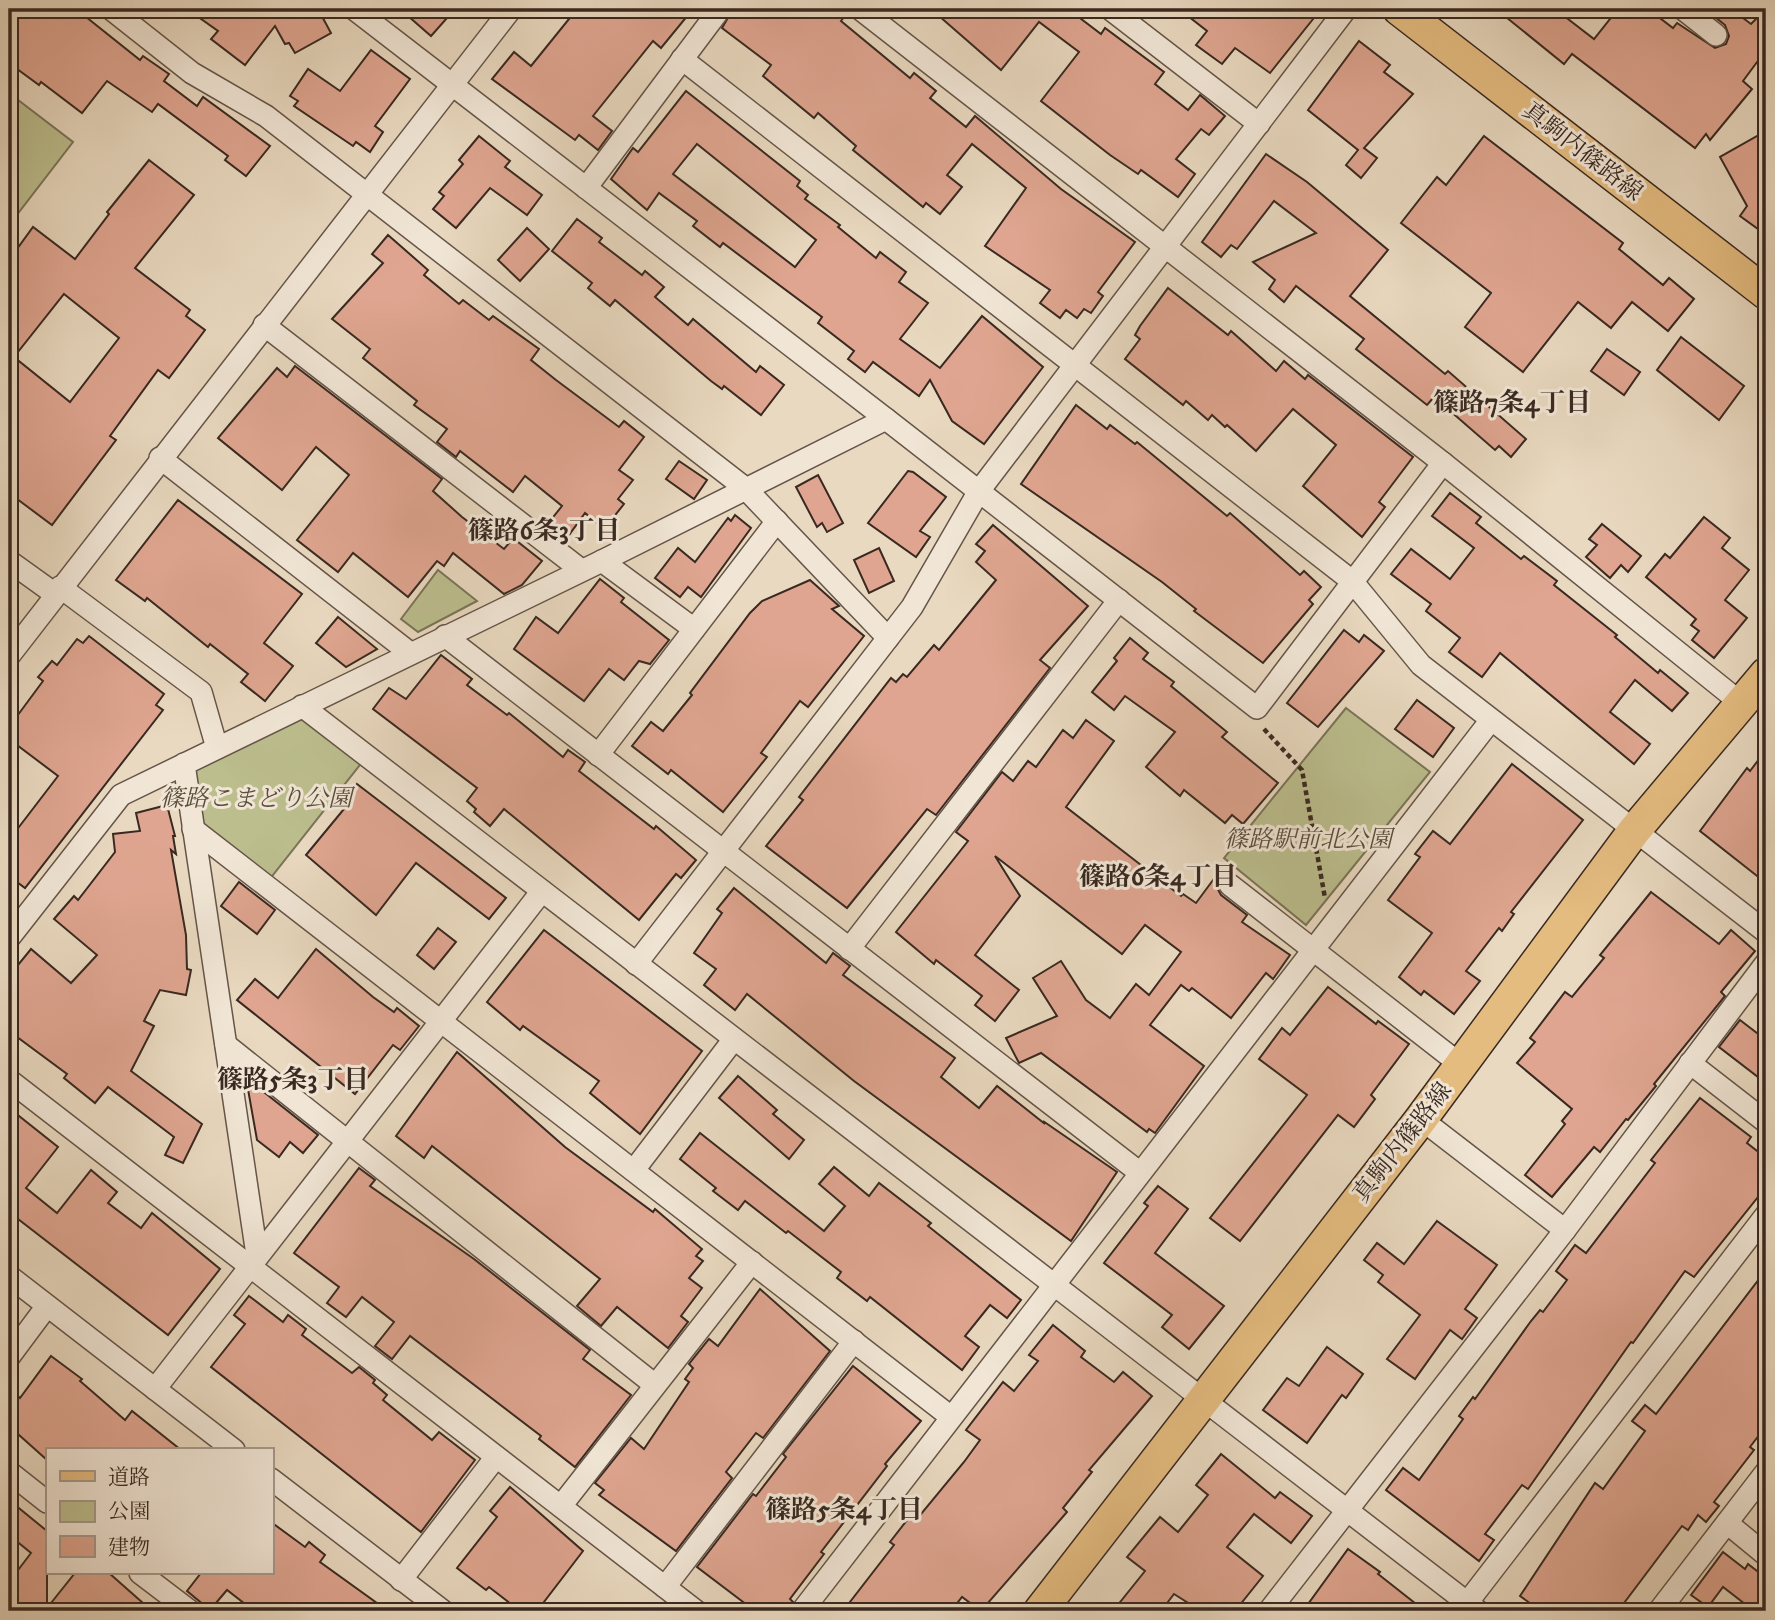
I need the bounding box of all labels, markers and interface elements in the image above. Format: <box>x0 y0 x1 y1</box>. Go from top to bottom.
street label: 真駒内篠路線 <box>1516 96 1648 208</box>
district label: 篠路7条4丁目 <box>1433 387 1591 420</box>
district label: 篠路6条3丁目 <box>467 515 621 548</box>
park label: 篠路こまどり公園 <box>160 784 356 814</box>
park label: 篠路駅前北公園 <box>1224 825 1396 855</box>
district label: 篠路6条4丁目 <box>1079 861 1237 894</box>
district label: 篠路5条3丁目 <box>217 1064 369 1097</box>
street label: 真駒内篠路線 <box>1347 1077 1459 1209</box>
legend <box>46 1448 273 1574</box>
text: 道路 <box>108 1465 150 1491</box>
district label: 篠路5条4丁目 <box>765 1494 923 1527</box>
text: 公園 <box>108 1499 150 1525</box>
text: 建物 <box>108 1535 150 1561</box>

